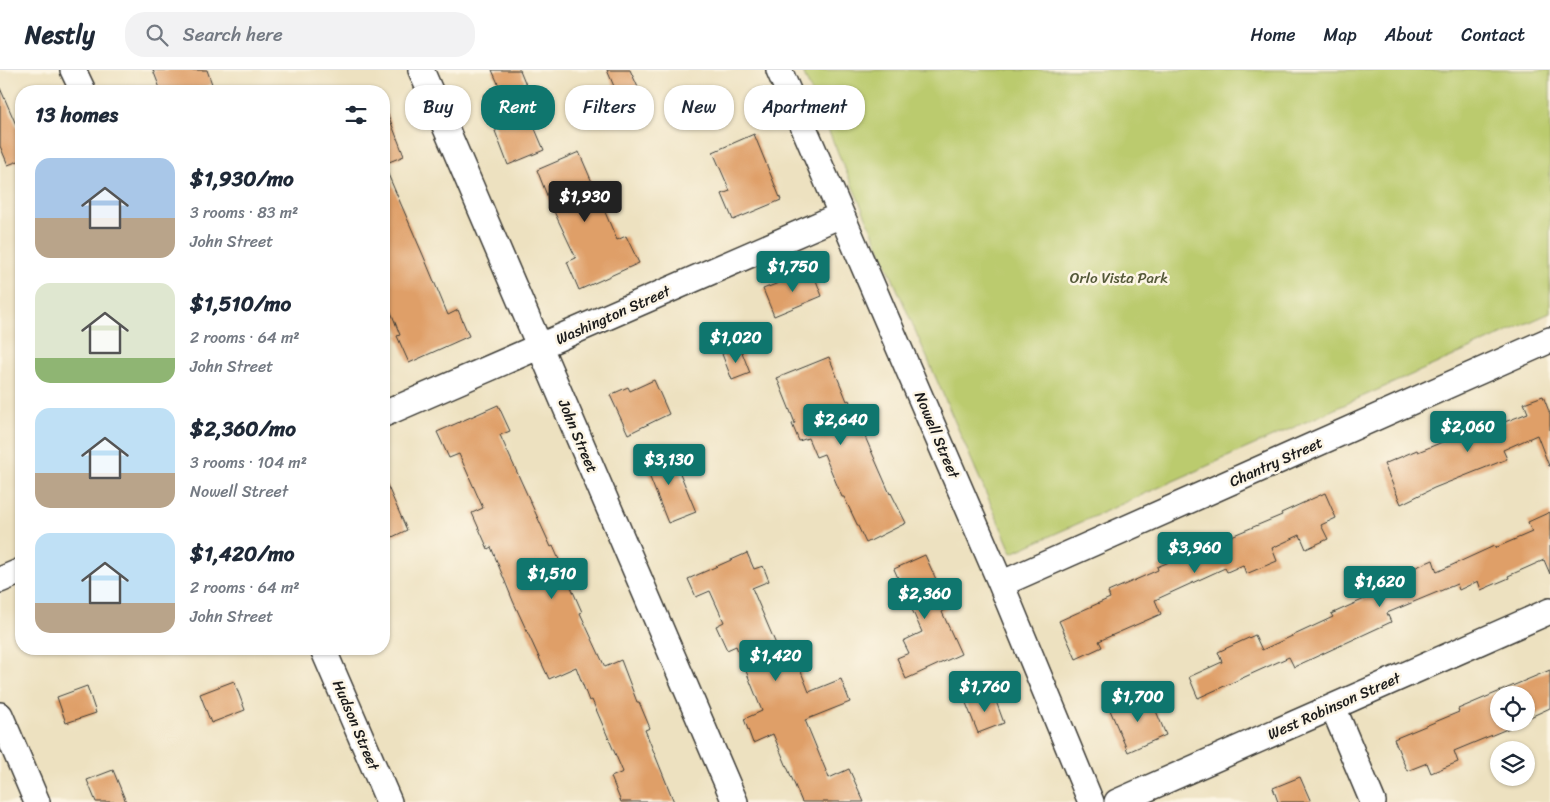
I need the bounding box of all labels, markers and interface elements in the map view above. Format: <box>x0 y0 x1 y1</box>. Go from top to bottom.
search box <box>125 12 475 57</box>
text: Nestly <box>25 14 95 56</box>
text: Search here <box>183 18 283 51</box>
text: Home <box>1251 19 1296 51</box>
text: Map <box>1324 19 1357 51</box>
text: About <box>1385 19 1433 51</box>
text: Contact <box>1461 19 1525 51</box>
icon: search <box>143 21 171 49</box>
chip: Buy <box>405 85 471 130</box>
chip: Rent <box>481 85 555 130</box>
chip: Filters <box>565 85 654 130</box>
chip: New <box>664 85 734 130</box>
chip: Apartment <box>744 85 865 130</box>
text: 13 homes <box>35 96 118 134</box>
icon: filters <box>342 101 370 129</box>
text: $1,930/mo <box>190 160 294 198</box>
icon: home <box>75 178 135 238</box>
pin: $1,930 <box>544 180 626 223</box>
text: $1,930 <box>560 182 610 211</box>
text: 3 rooms · 83 m² <box>190 198 298 227</box>
text: John Street <box>190 227 273 256</box>
pin: $1,750 <box>752 250 834 293</box>
text: $1,750 <box>768 252 818 281</box>
park label: Orlo Vista Park <box>1070 265 1168 291</box>
street label: Washington Street <box>551 278 675 352</box>
text: $1,510/mo <box>190 285 291 323</box>
icon: home <box>75 303 135 363</box>
pin: $1,020 <box>695 322 777 364</box>
text: 2 rooms · 64 m² <box>190 323 300 352</box>
text: $1,020 <box>710 323 762 352</box>
text: John Street <box>190 352 273 381</box>
street label: Nowell Street <box>907 388 967 483</box>
street label: John Street <box>550 394 605 477</box>
pin: $2,640 <box>800 404 882 446</box>
text: $2,640 <box>814 405 868 434</box>
text: $2,360/mo <box>190 410 296 448</box>
pin: $2,060 <box>1427 410 1509 453</box>
text: $2,060 <box>1441 412 1495 441</box>
icon: home <box>75 428 135 488</box>
street label: Chantry Street <box>1225 430 1328 494</box>
pin: $3,130 <box>628 444 710 486</box>
text: $3,130 <box>644 445 694 474</box>
text: 3 rooms · 104 m² <box>190 448 307 477</box>
text: Nowell Street <box>190 477 288 506</box>
pin: $3,960 <box>1154 532 1236 574</box>
text: $3,960 <box>1169 533 1221 562</box>
text: $1,420/mo <box>190 535 295 573</box>
icon: home <box>75 553 135 613</box>
pin: $1,510 <box>511 558 593 600</box>
text: $1,510 <box>528 559 576 588</box>
pin: $1,620 <box>1339 566 1421 608</box>
text: $1,620 <box>1355 567 1405 596</box>
text: 2 rooms · 64 m² <box>190 573 300 602</box>
pin: $2,360 <box>884 578 966 620</box>
text: $2,360 <box>899 579 951 608</box>
text: John Street <box>190 602 273 631</box>
pin: $1,420 <box>735 640 817 682</box>
text: $1,420 <box>750 641 802 670</box>
street label: West Robinson Street <box>1263 665 1406 747</box>
pin: $1,760 <box>944 670 1026 713</box>
text: $1,760 <box>960 672 1010 701</box>
street label: Hudson Street <box>325 676 387 775</box>
pin: $1,700 <box>1097 680 1179 723</box>
text: $1,700 <box>1112 682 1164 711</box>
map controls <box>1490 686 1535 786</box>
button: locate <box>1490 686 1535 731</box>
button: layers <box>1490 741 1535 786</box>

